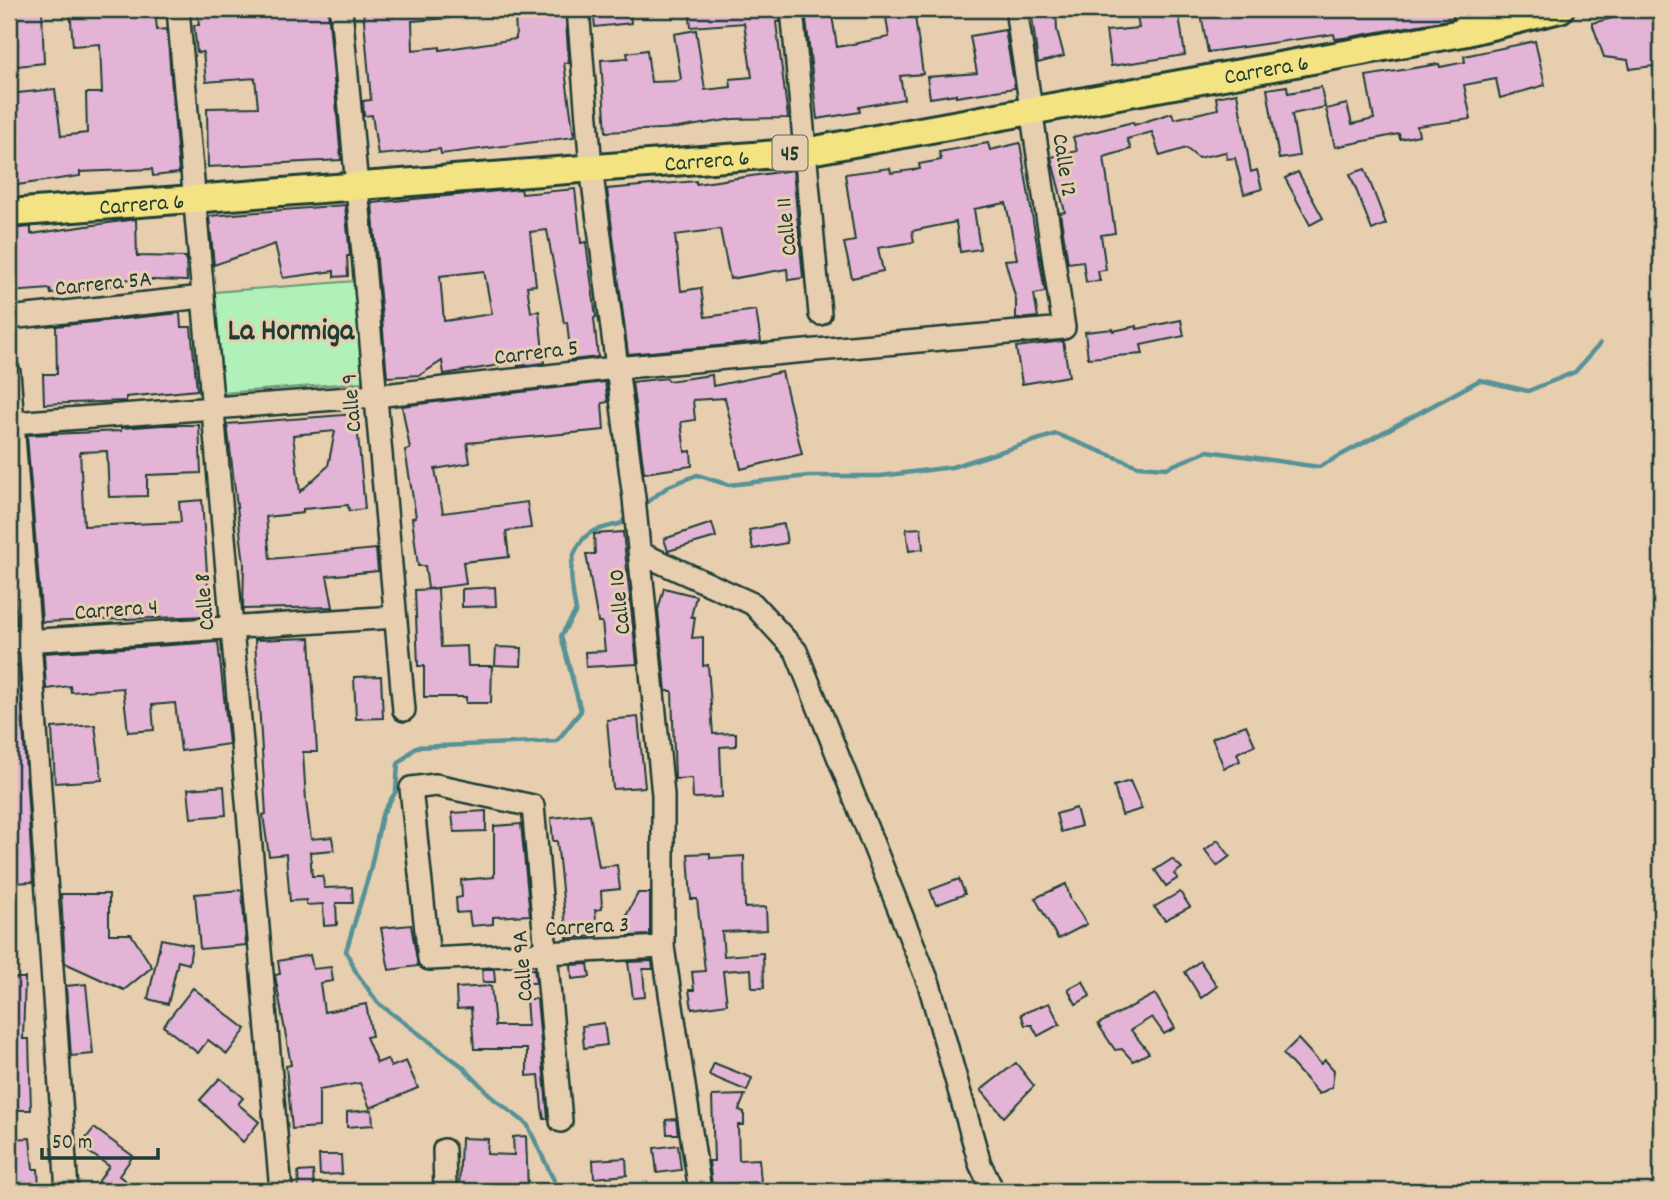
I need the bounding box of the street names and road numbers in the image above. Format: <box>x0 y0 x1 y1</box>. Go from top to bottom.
street label: Carrera 6 <box>1222 48 1312 96</box>
street label: Calle 12 <box>1041 132 1084 200</box>
road number: 45 <box>772 136 808 170</box>
street label: Carrera 6 <box>663 143 751 183</box>
street label: Carrera 6 <box>98 187 186 226</box>
street label: Calle 11 <box>769 196 808 257</box>
street label: Carrera 5A <box>53 264 153 307</box>
street label: Carrera 5 <box>492 333 580 376</box>
street label: Calle 9 <box>334 372 372 434</box>
street label: Calle 10 <box>602 567 641 636</box>
street label: Calle 8 <box>188 572 225 632</box>
street label: Carrera 4 <box>73 592 159 631</box>
street label: Carrera 3 <box>544 910 630 947</box>
street label: Calle 9A <box>505 929 544 1003</box>

